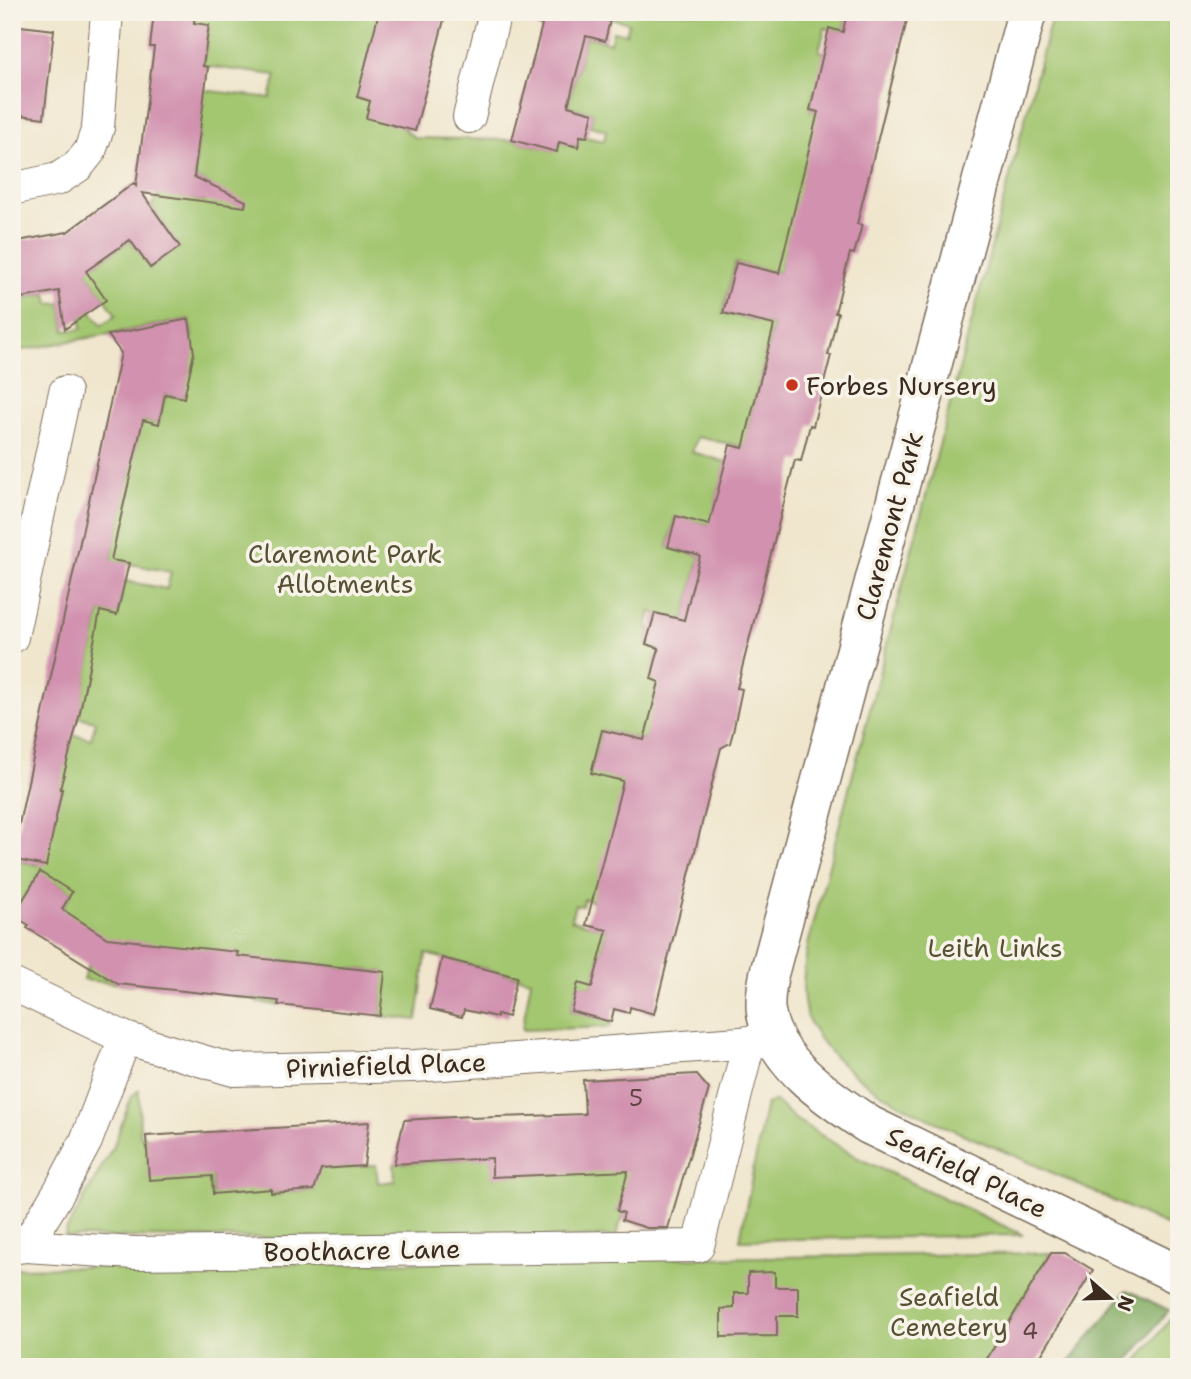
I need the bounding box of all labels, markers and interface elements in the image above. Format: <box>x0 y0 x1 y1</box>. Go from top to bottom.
place label: Forbes Nursery <box>806 368 997 403</box>
marker: Forbes Nursery <box>784 377 800 393</box>
street label: Claremont Park <box>847 428 931 624</box>
park label: Claremont Park Allotments <box>248 536 442 601</box>
park label: Leith Links <box>927 930 1063 965</box>
street label: Pirniefield Place <box>285 1044 487 1086</box>
house number: 5 <box>629 1083 643 1113</box>
street label: Seafield Place <box>881 1118 1053 1226</box>
street label: Boothacre Lane <box>263 1231 461 1269</box>
north arrow <box>1076 1264 1146 1334</box>
park label: Seafield Cemetery <box>890 1279 1008 1344</box>
text: N <box>1111 1292 1140 1315</box>
house number: 4 <box>1022 1316 1038 1346</box>

